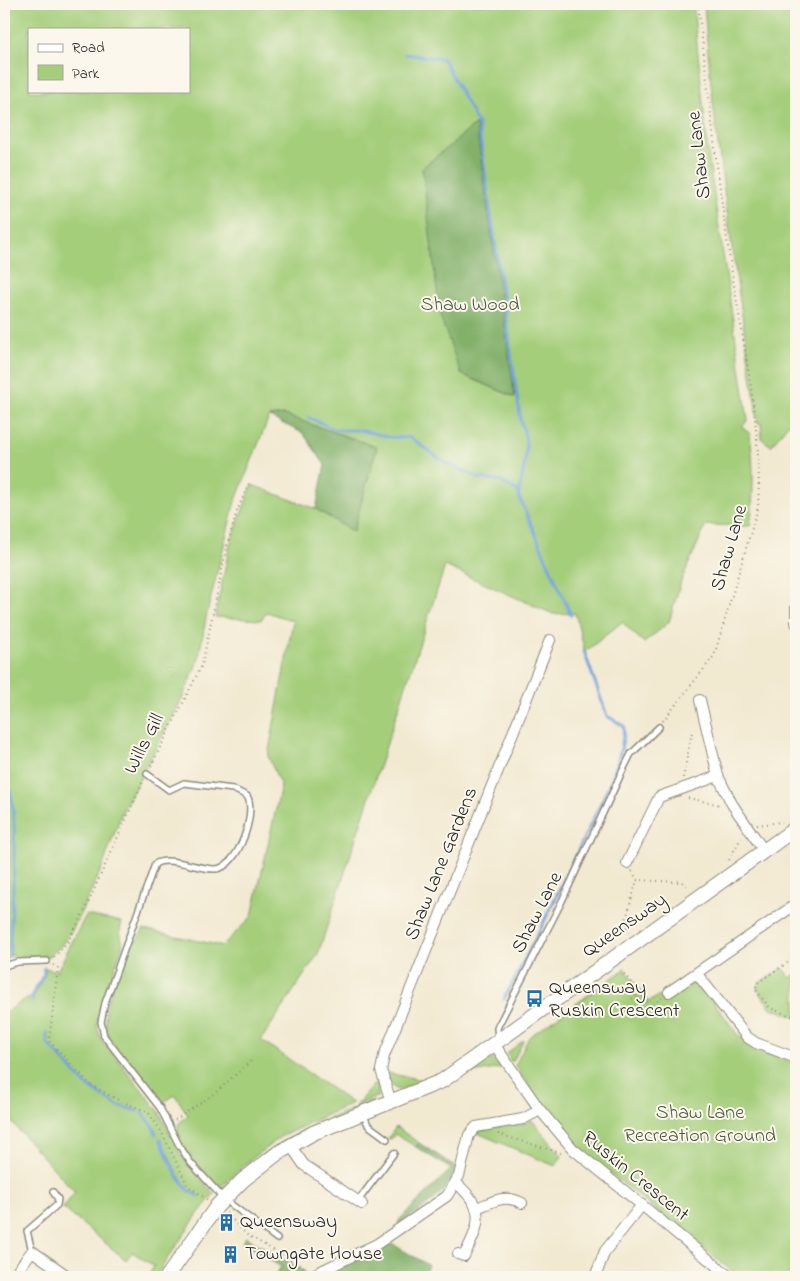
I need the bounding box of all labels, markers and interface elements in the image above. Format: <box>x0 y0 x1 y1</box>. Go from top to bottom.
legend <box>28 28 190 92</box>
text: Road <box>72 37 105 59</box>
text: Park <box>72 63 100 85</box>
street label: Shaw Lane <box>680 109 720 201</box>
park label: Shaw Wood <box>421 291 519 320</box>
street label: Shaw Lane <box>704 502 756 594</box>
street label: Wills Gill <box>117 709 173 779</box>
street label: Shaw Lane Gardens <box>398 783 486 945</box>
street label: Shaw Lane <box>505 867 571 959</box>
street label: Queensway <box>577 886 673 966</box>
place label: Queensway Ruskin Crescent <box>549 974 680 1026</box>
bus stop icon: Queensway Ruskin Crescent <box>525 989 545 1009</box>
park label: Shaw Lane Recreation Ground <box>624 1099 776 1151</box>
street label: Ruskin Crescent <box>575 1125 695 1230</box>
place label: Queensway <box>240 1208 337 1237</box>
building icon: Queensway <box>216 1212 236 1232</box>
place label: Towngate House <box>245 1240 382 1270</box>
building icon: Towngate House <box>221 1244 241 1264</box>

